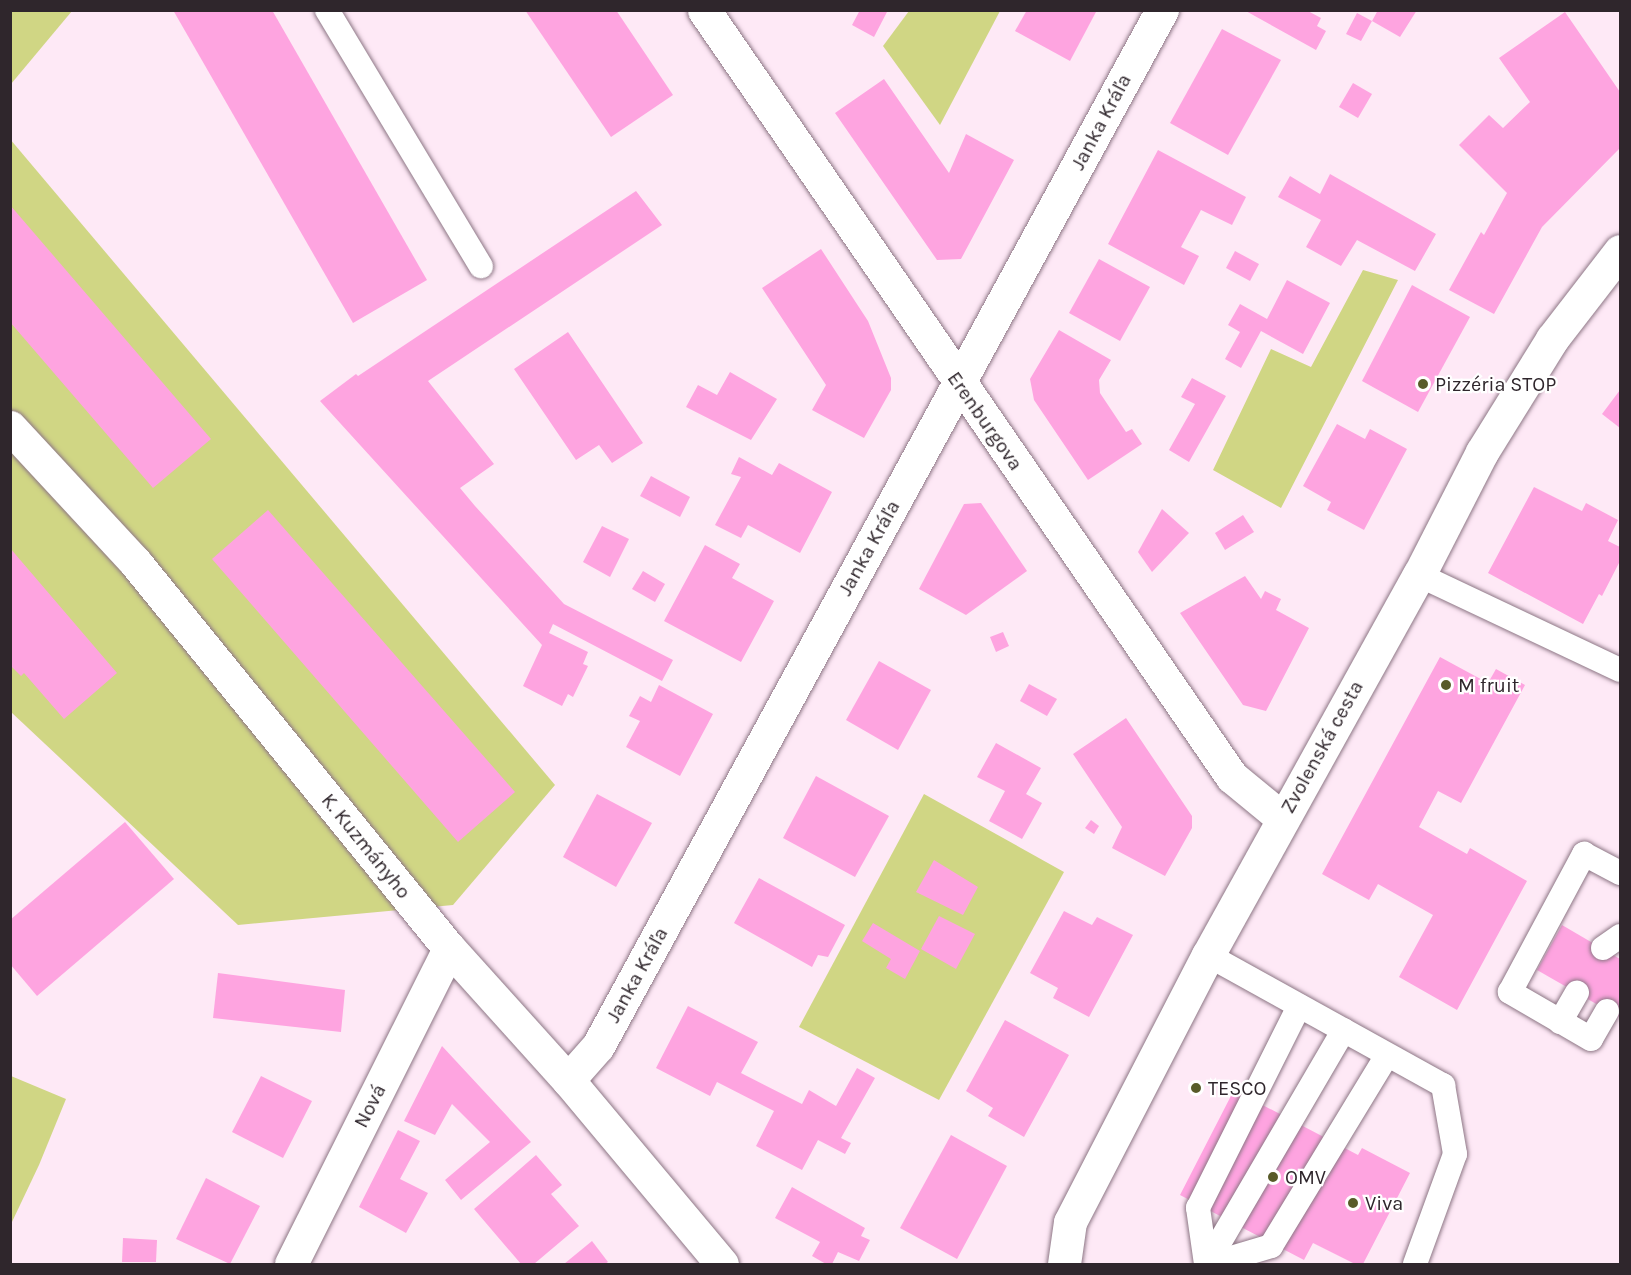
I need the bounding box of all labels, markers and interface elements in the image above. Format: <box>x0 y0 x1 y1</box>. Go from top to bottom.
street label: Janka Kráľa <box>1066 70 1136 174</box>
street label: Erenburgova <box>942 367 1028 475</box>
place label: Pizzéria STOP <box>1435 372 1556 396</box>
marker: Pizzéria STOP <box>1416 377 1430 391</box>
street label: Janka Kráľa <box>833 496 905 600</box>
place label: M fruit <box>1458 673 1519 697</box>
street label: Zvolenská cesta <box>1276 676 1368 818</box>
marker: M fruit <box>1439 678 1453 692</box>
street label: K. Kuzmányho <box>316 789 416 903</box>
street label: Janka Kráľa <box>601 923 673 1027</box>
place label: TESCO <box>1208 1076 1267 1100</box>
street label: Nová <box>349 1080 391 1132</box>
marker: TESCO <box>1189 1081 1203 1095</box>
place label: OMV <box>1285 1165 1326 1189</box>
marker: OMV <box>1266 1170 1280 1184</box>
place label: Viva <box>1365 1191 1403 1215</box>
marker: Viva <box>1346 1196 1360 1210</box>

